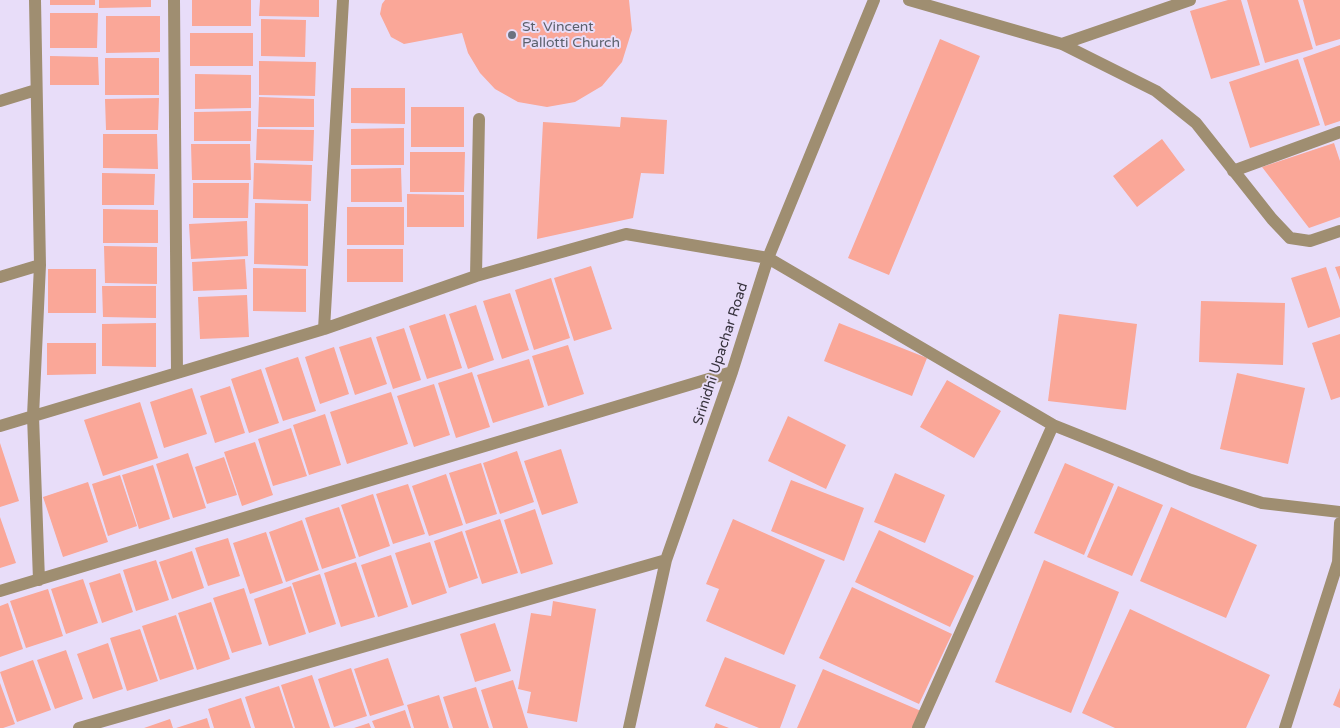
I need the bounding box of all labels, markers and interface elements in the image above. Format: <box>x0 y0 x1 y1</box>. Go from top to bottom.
place label: St. Vincent Pallotti Church <box>522 19 620 52</box>
marker: St. Vincent Pallotti Church <box>506 29 518 41</box>
street label: Srinidhi Upachar Road <box>690 281 752 427</box>

